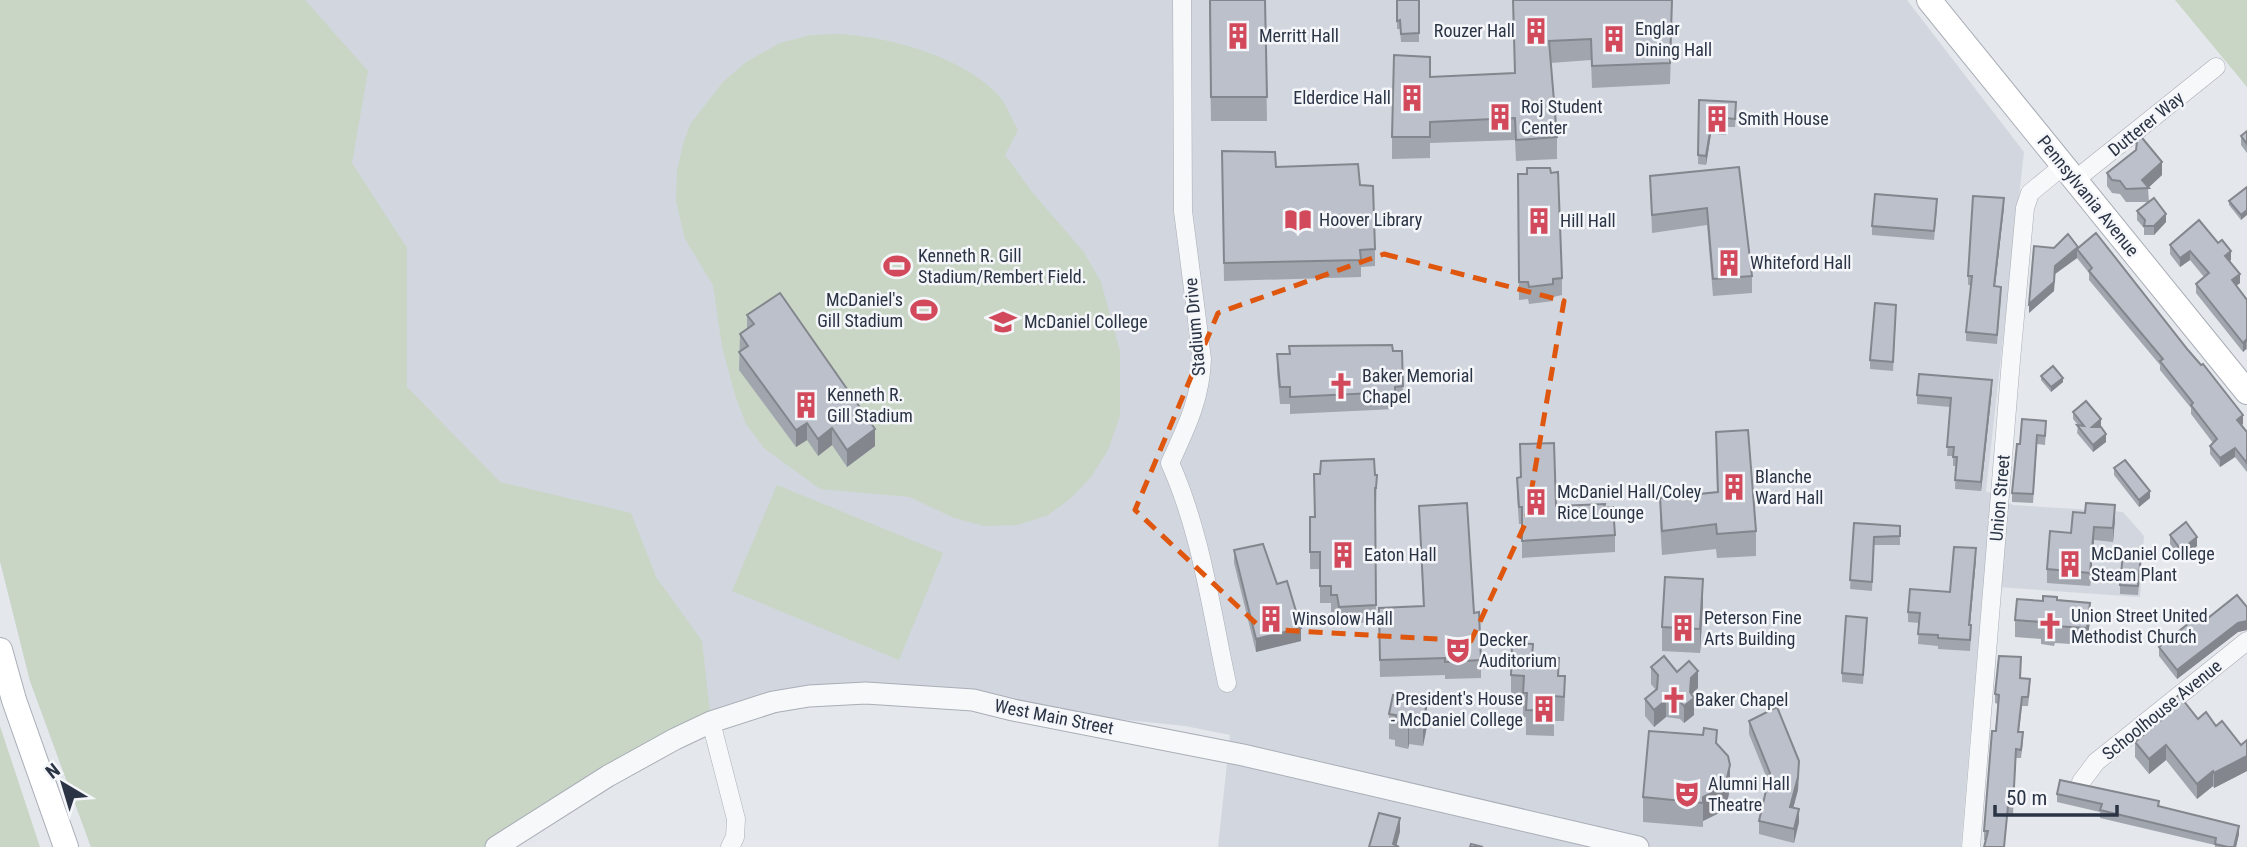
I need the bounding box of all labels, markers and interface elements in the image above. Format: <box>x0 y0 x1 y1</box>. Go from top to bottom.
building icon: Rouzer Hall <box>1521 16 1551 46</box>
place label: Englar Dining Hall <box>1635 18 1712 60</box>
place label: Rouzer Hall <box>1434 20 1515 41</box>
building icon: Merritt Hall <box>1223 21 1253 51</box>
building icon: Englar Dining Hall <box>1599 24 1629 54</box>
place label: Merritt Hall <box>1259 25 1339 46</box>
building icon: Elderdice Hall <box>1397 83 1427 113</box>
place label: Elderdice Hall <box>1293 87 1391 108</box>
street label: Dutterer Way <box>2104 87 2188 160</box>
place label: Roj Student Center <box>1521 96 1603 138</box>
building icon: Roj Student Center <box>1485 102 1515 132</box>
building icon: Smith House <box>1702 104 1732 134</box>
place label: Smith House <box>1738 108 1829 129</box>
street label: Pennsylvania Avenue <box>2033 131 2143 260</box>
library icon: Hoover Library <box>1283 205 1313 235</box>
building icon: Hill Hall <box>1524 206 1554 236</box>
place label: Hoover Library <box>1319 209 1423 230</box>
place label: Hill Hall <box>1560 210 1616 231</box>
place label: Kenneth R. Gill Stadium/Rembert Field. <box>918 245 1087 287</box>
building icon: Whiteford Hall <box>1714 248 1744 278</box>
sports icon: Kenneth R. Gill Stadium/Rembert Field. <box>882 251 912 281</box>
place label: Whiteford Hall <box>1750 252 1851 273</box>
street label: Stadium Drive <box>1180 277 1209 377</box>
place label: McDaniel's Gill Stadium <box>817 289 903 331</box>
sports icon: McDaniel's Gill Stadium <box>909 295 939 325</box>
school or university icon: McDaniel College <box>988 307 1018 337</box>
place label: McDaniel College <box>1024 311 1148 332</box>
place label: Baker Memorial Chapel <box>1362 365 1473 407</box>
church icon: Baker Memorial Chapel <box>1326 371 1356 401</box>
place label: Kenneth R. Gill Stadium <box>827 384 913 426</box>
building icon: Kenneth R. Gill Stadium <box>791 390 821 420</box>
street label: Union Street <box>1985 454 2014 542</box>
place label: Blanche Ward Hall <box>1755 466 1823 508</box>
building icon: Blanche Ward Hall <box>1719 472 1749 502</box>
place label: McDaniel Hall/Coley Rice Lounge <box>1557 481 1702 523</box>
building icon: McDaniel Hall/Coley Rice Lounge <box>1521 487 1551 517</box>
building icon: Eaton Hall <box>1328 540 1358 570</box>
place label: McDaniel College Steam Plant <box>2091 543 2215 585</box>
place label: Eaton Hall <box>1364 544 1437 565</box>
building icon: McDaniel College Steam Plant <box>2055 549 2085 579</box>
building icon: Winsolow Hall <box>1256 604 1286 634</box>
place label: Union Street United Methodist Church <box>2071 605 2208 647</box>
place label: Peterson Fine Arts Building <box>1704 607 1802 649</box>
place label: Winsolow Hall <box>1292 608 1393 629</box>
church icon: Union Street United Methodist Church <box>2035 611 2065 641</box>
building icon: Peterson Fine Arts Building <box>1668 613 1698 643</box>
place label: Decker Auditorium <box>1479 629 1557 671</box>
theatre icon: Decker Auditorium <box>1443 635 1473 665</box>
street label: Schoolhouse Avenue <box>2098 655 2226 764</box>
church icon: Baker Chapel <box>1659 685 1689 715</box>
place label: President's House - McDaniel College <box>1391 688 1523 730</box>
place label: Baker Chapel <box>1695 689 1788 710</box>
building icon: President's House - McDaniel College <box>1529 694 1559 724</box>
street label: West Main Street <box>993 695 1115 738</box>
north arrow <box>28 749 98 819</box>
text: N <box>41 758 65 784</box>
place label: Alumni Hall Theatre <box>1708 773 1790 815</box>
scale bar <box>1995 774 2118 818</box>
theatre icon: Alumni Hall Theatre <box>1672 779 1702 809</box>
text: 50 m <box>2006 786 2047 810</box>

